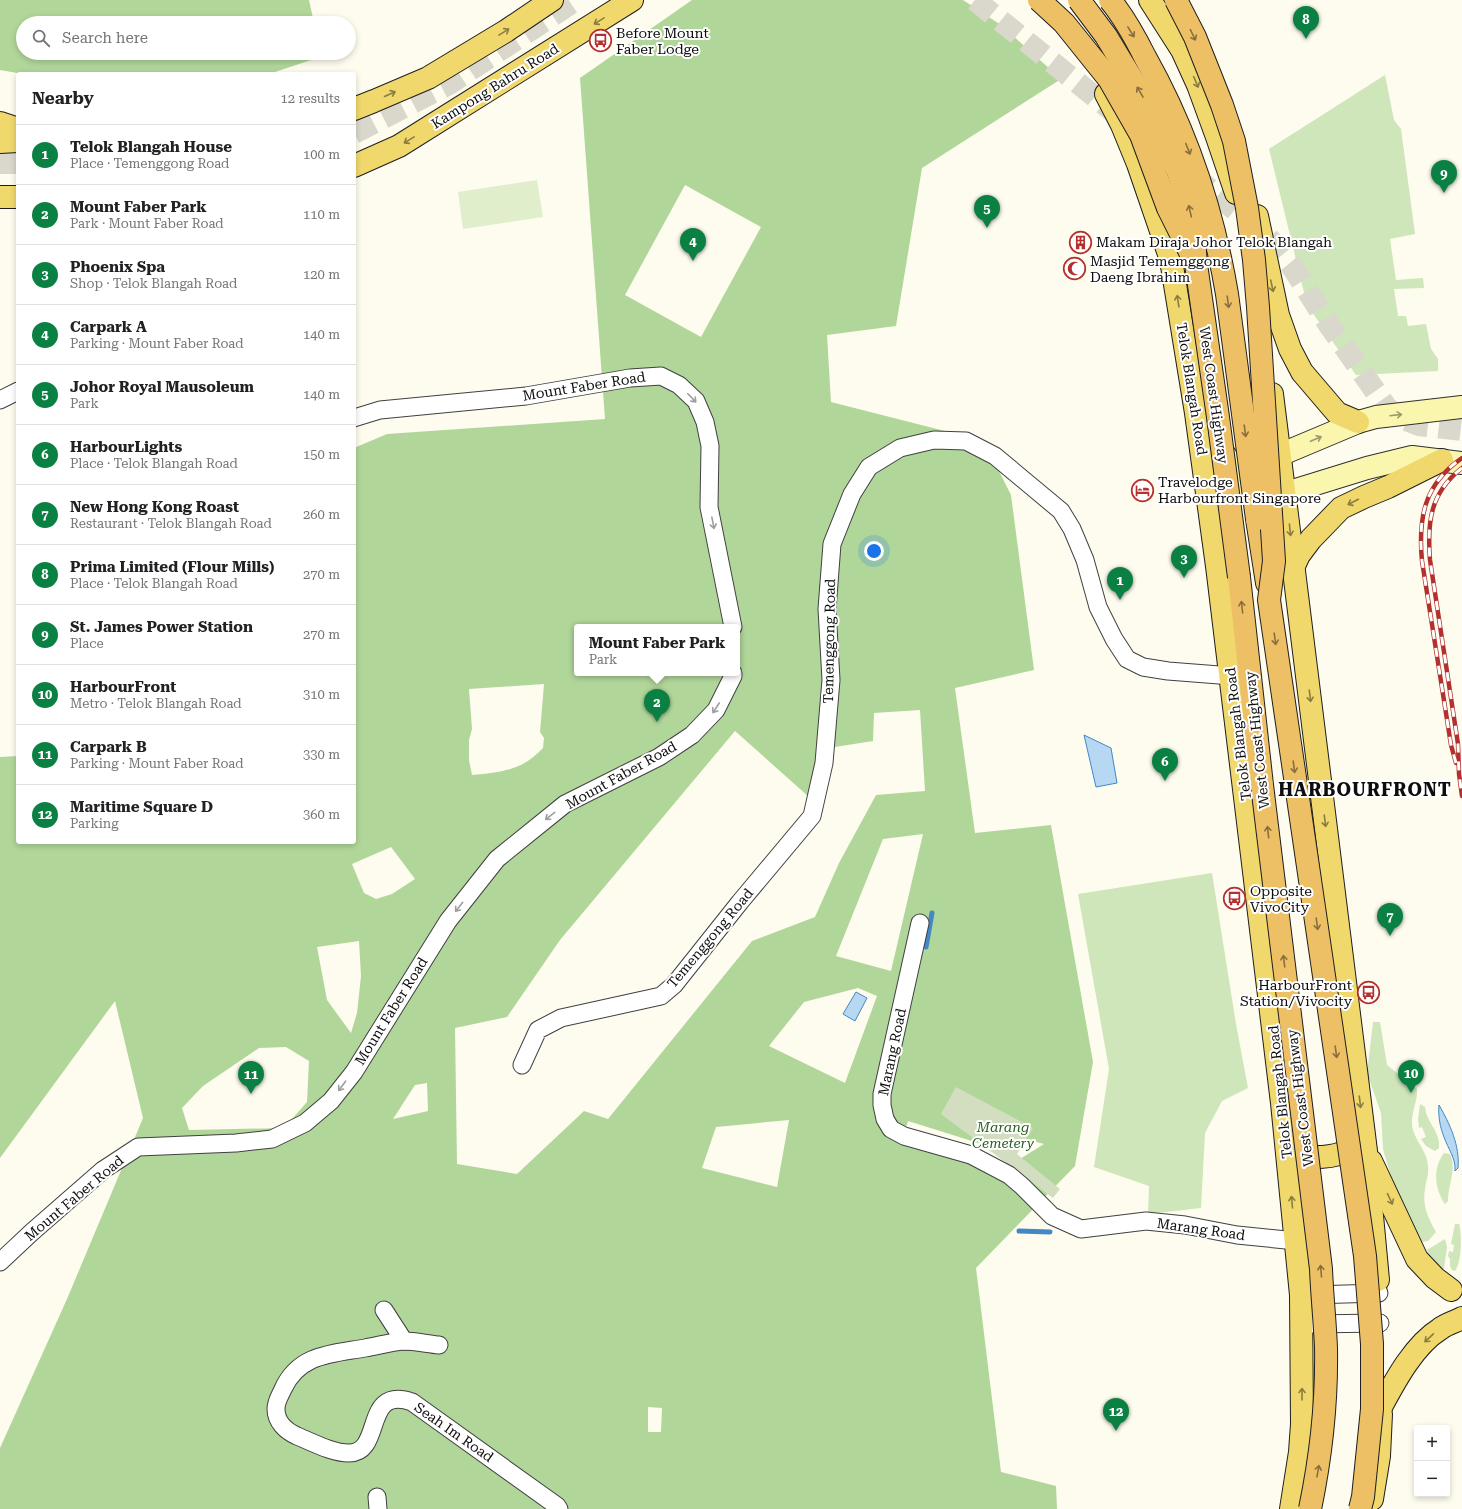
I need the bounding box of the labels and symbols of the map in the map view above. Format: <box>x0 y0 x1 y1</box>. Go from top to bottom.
pin: 8 <box>1293 6 1319 39</box>
one-way arrow <box>594 17 605 25</box>
place label: Before Mount Faber Lodge <box>616 25 709 57</box>
one-way arrow <box>1127 27 1136 38</box>
one-way arrow <box>498 28 510 36</box>
bus stop icon: Before Mount Faber Lodge <box>588 28 614 54</box>
one-way arrow <box>1190 28 1197 40</box>
street label: Kampong Bahru Road <box>428 40 562 132</box>
one-way arrow <box>1193 76 1201 88</box>
one-way arrow <box>1136 86 1144 98</box>
one-way arrow <box>384 90 396 97</box>
one-way arrow <box>404 136 415 144</box>
one-way arrow <box>1184 143 1192 155</box>
pin: 9 <box>1431 160 1457 193</box>
pin: 5 <box>974 195 1000 228</box>
one-way arrow <box>1185 205 1193 218</box>
pin: 4 <box>680 228 706 261</box>
building icon: Makam Diraja Johor Telok Blangah <box>1067 229 1093 255</box>
place label: Makam Diraja Johor Telok Blangah <box>1096 234 1332 250</box>
place label: Masjid Tememggong Daeng Ibrahim <box>1090 253 1229 285</box>
mosque icon: Masjid Tememggong Daeng Ibrahim <box>1062 256 1088 282</box>
one-way arrow <box>1268 279 1276 292</box>
one-way arrow <box>1173 295 1181 308</box>
one-way arrow <box>1224 295 1232 308</box>
street label: Telok Blangah Road <box>1174 322 1210 456</box>
street label: West Coast Highway <box>1196 325 1232 465</box>
street label: Mount Faber Road <box>521 368 647 404</box>
one-way arrow <box>687 393 697 403</box>
one-way arrow <box>1389 411 1402 418</box>
one-way arrow <box>1241 424 1249 437</box>
one-way arrow <box>1309 435 1321 443</box>
place label: Travelodge Harbourfront Singapore <box>1158 474 1321 506</box>
hotel icon: Travelodge Harbourfront Singapore <box>1130 477 1156 503</box>
one-way arrow <box>1347 499 1359 507</box>
one-way arrow <box>709 516 717 529</box>
one-way arrow <box>1286 523 1293 536</box>
your location <box>864 541 884 561</box>
pin: 3 <box>1171 545 1197 578</box>
pin: 1 <box>1107 567 1133 600</box>
street label: Temenggong Road <box>820 578 838 704</box>
one-way arrow <box>1238 601 1246 614</box>
one-way arrow <box>1271 632 1279 645</box>
street label: Telok Blangah Road <box>1222 667 1254 801</box>
street label: West Coast Highway <box>1242 670 1272 810</box>
pin: 2 <box>644 689 670 722</box>
one-way arrow <box>1306 689 1313 702</box>
one-way arrow <box>712 702 720 713</box>
street label: Mount Faber Road <box>563 738 679 812</box>
pin: 6 <box>1152 748 1178 781</box>
one-way arrow <box>1290 761 1298 774</box>
district label: HARBOURFRONT <box>1278 779 1452 800</box>
one-way arrow <box>545 812 556 820</box>
one-way arrow <box>1321 814 1329 827</box>
one-way arrow <box>1264 826 1272 839</box>
place label: Opposite VivoCity <box>1250 883 1312 915</box>
street label: Temenggong Road <box>664 885 756 991</box>
bus stop icon: Opposite VivoCity <box>1221 886 1247 912</box>
one-way arrow <box>454 901 463 912</box>
pin: 7 <box>1377 903 1403 936</box>
one-way arrow <box>1313 917 1321 930</box>
street label: Mount Faber Road <box>351 954 431 1068</box>
one-way arrow <box>1280 955 1288 968</box>
place label: HarbourFront Station/Vivocity <box>1240 977 1353 1009</box>
bus stop icon: HarbourFront Station/Vivocity <box>1355 980 1381 1006</box>
street label: Marang Road <box>875 1007 909 1097</box>
street label: Telok Blangah Road <box>1265 1025 1295 1159</box>
street label: West Coast Highway <box>1284 1028 1316 1168</box>
one-way arrow <box>1332 1045 1340 1058</box>
pin: 10 <box>1398 1060 1424 1093</box>
pin: 11 <box>238 1061 264 1094</box>
one-way arrow <box>338 1081 347 1092</box>
one-way arrow <box>1356 1095 1364 1108</box>
park label: Marang Cemetery <box>972 1119 1035 1151</box>
street label: Mount Faber Road <box>21 1152 127 1244</box>
one-way arrow <box>1387 1192 1394 1204</box>
one-way arrow <box>1288 1196 1296 1209</box>
street label: Marang Road <box>1156 1215 1246 1243</box>
one-way arrow <box>1317 1265 1324 1278</box>
one-way arrow <box>1424 1333 1434 1343</box>
one-way arrow <box>1298 1388 1306 1401</box>
pin: 12 <box>1103 1398 1129 1431</box>
street label: Seah Im Road <box>411 1399 497 1465</box>
one-way arrow <box>1314 1465 1322 1478</box>

